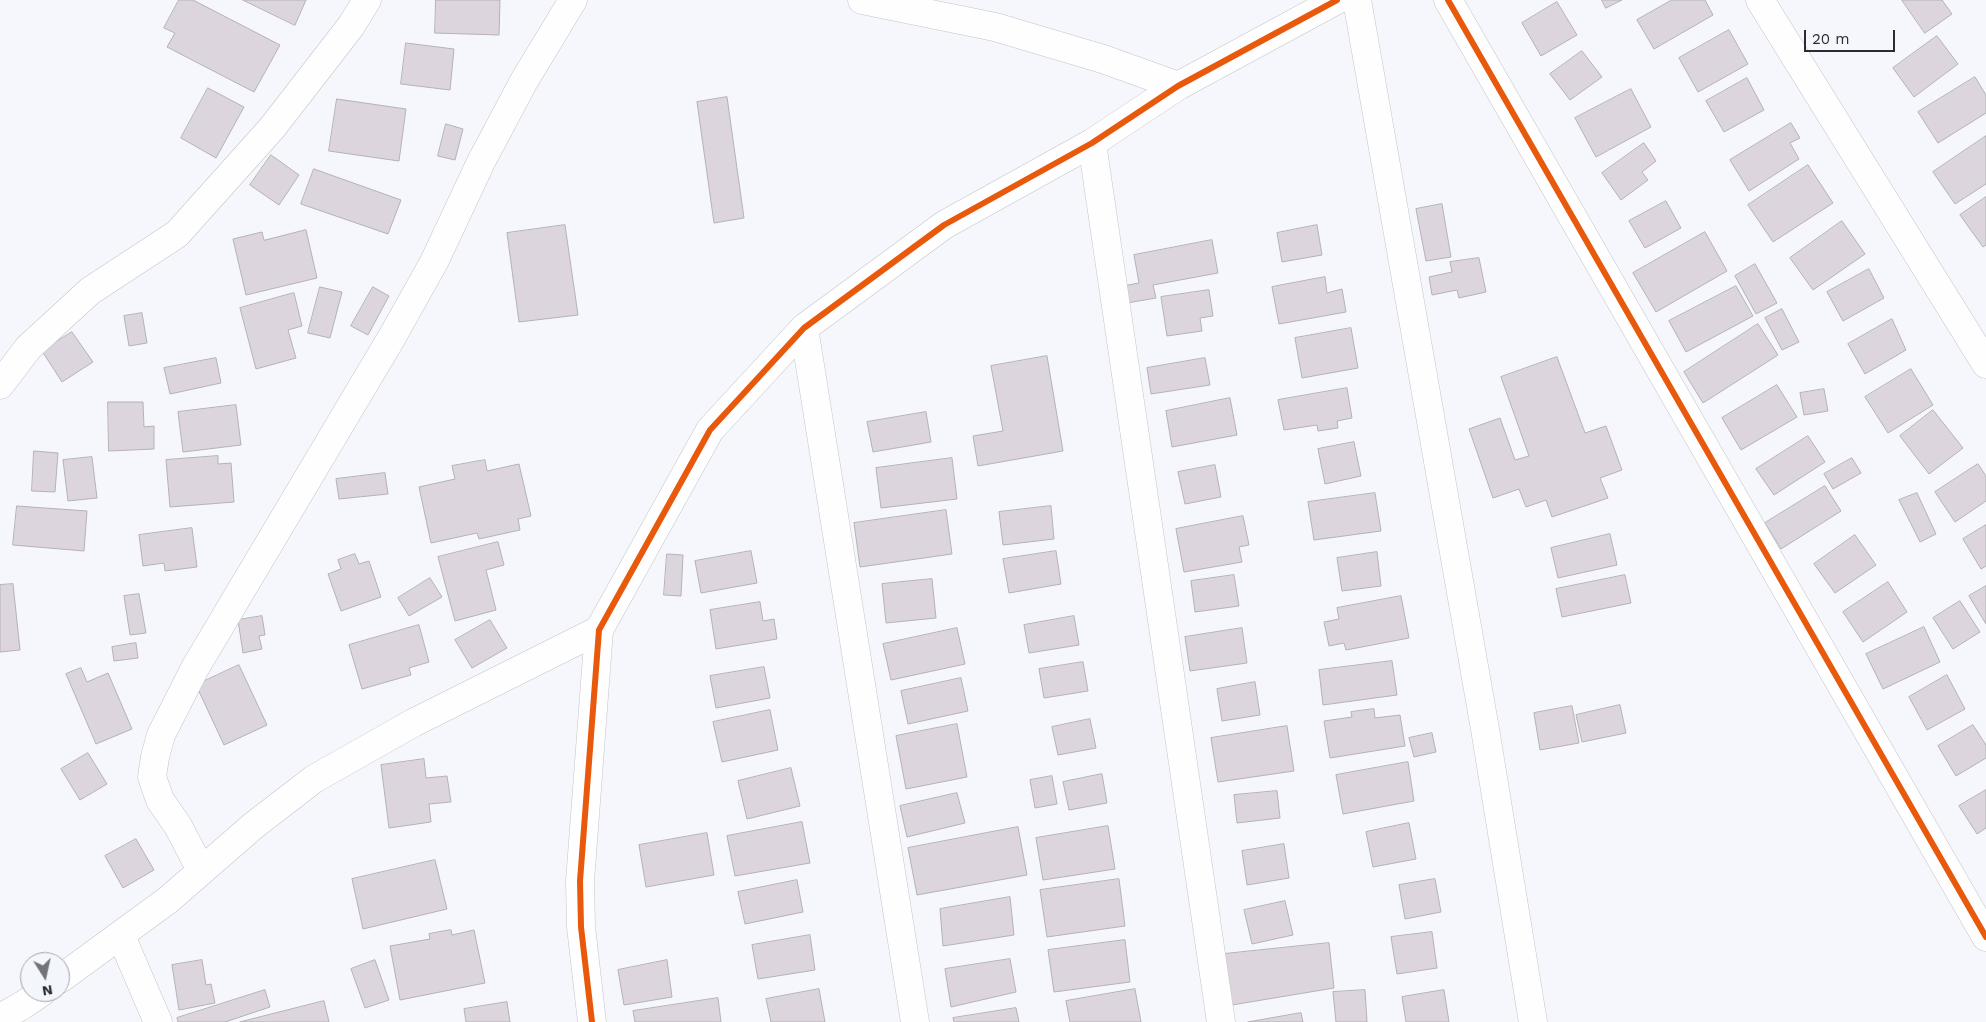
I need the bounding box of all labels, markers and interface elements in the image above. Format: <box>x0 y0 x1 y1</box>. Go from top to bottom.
scale bar <box>1806 20 1897 52</box>
text: 20 m <box>1812 30 1850 48</box>
north arrow <box>20 952 70 1002</box>
text: N <box>41 982 54 1000</box>

